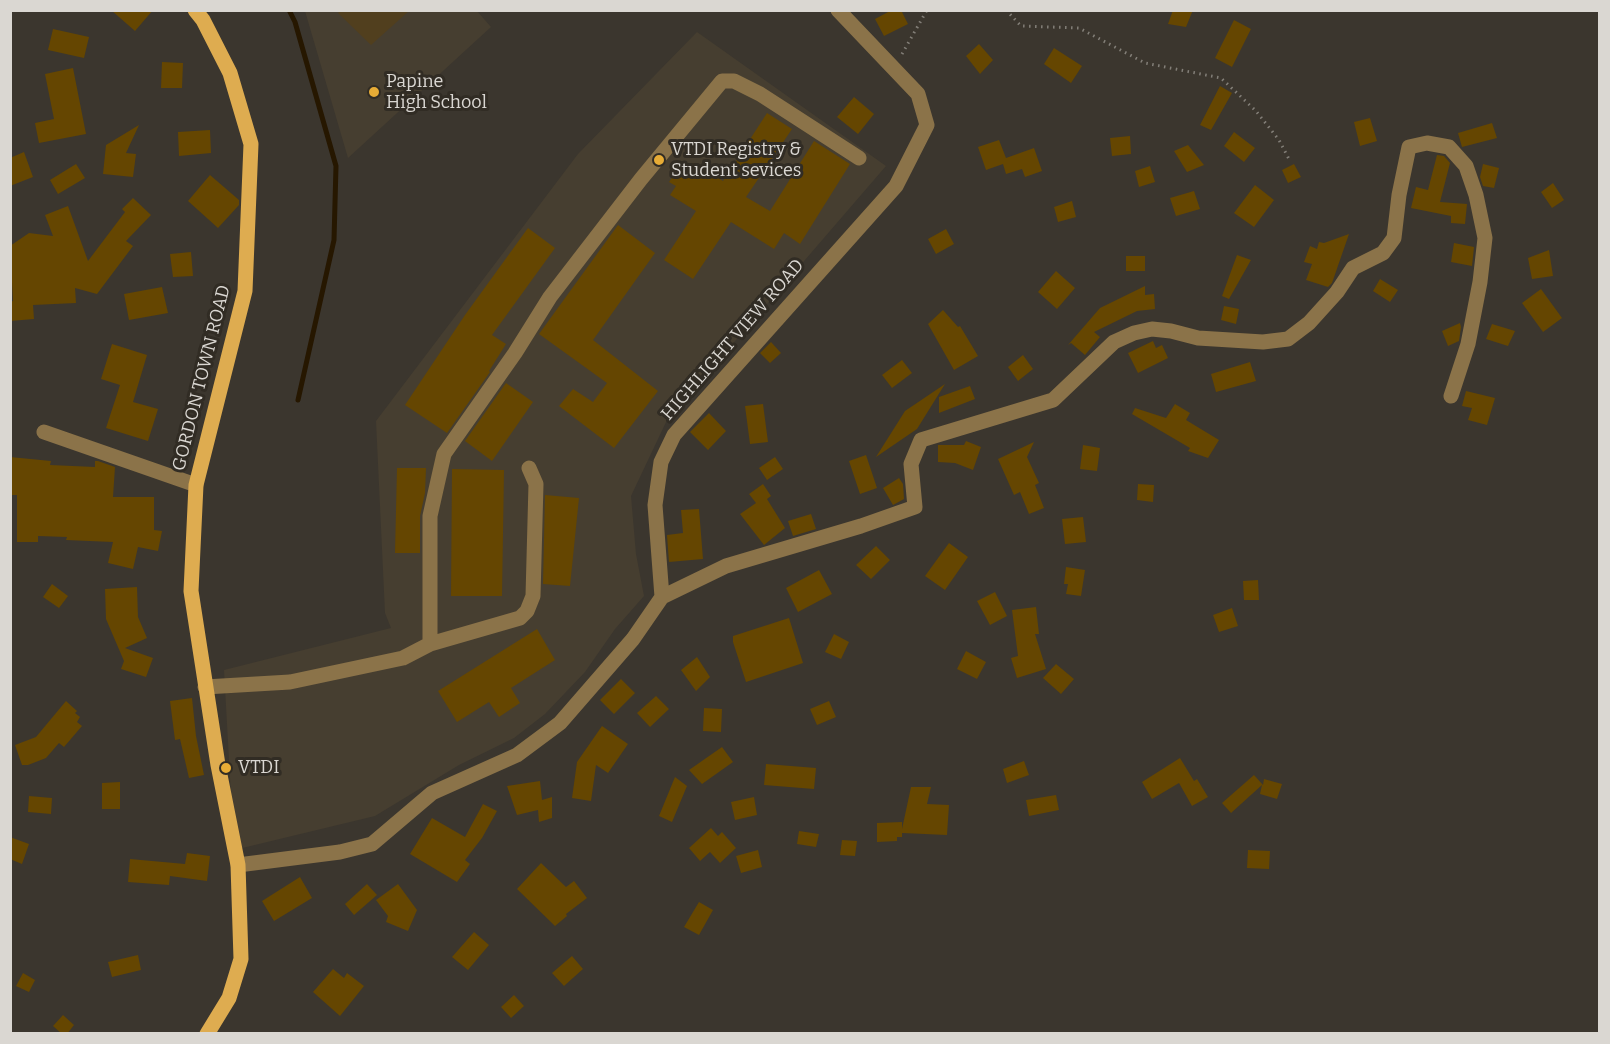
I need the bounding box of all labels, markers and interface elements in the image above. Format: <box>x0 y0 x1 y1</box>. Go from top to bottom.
place label: Papine High School <box>386 71 487 113</box>
marker: Papine High School <box>367 85 381 99</box>
place label: VTDI Registry & Student sevices <box>671 139 802 182</box>
marker: VTDI Registry & Student sevices <box>652 153 666 167</box>
street label: HIGHLIGHT VIEW ROAD <box>657 255 809 425</box>
street label: GORDON TOWN ROAD <box>168 283 236 473</box>
place label: VTDI <box>238 757 280 779</box>
marker: VTDI <box>219 761 233 775</box>

